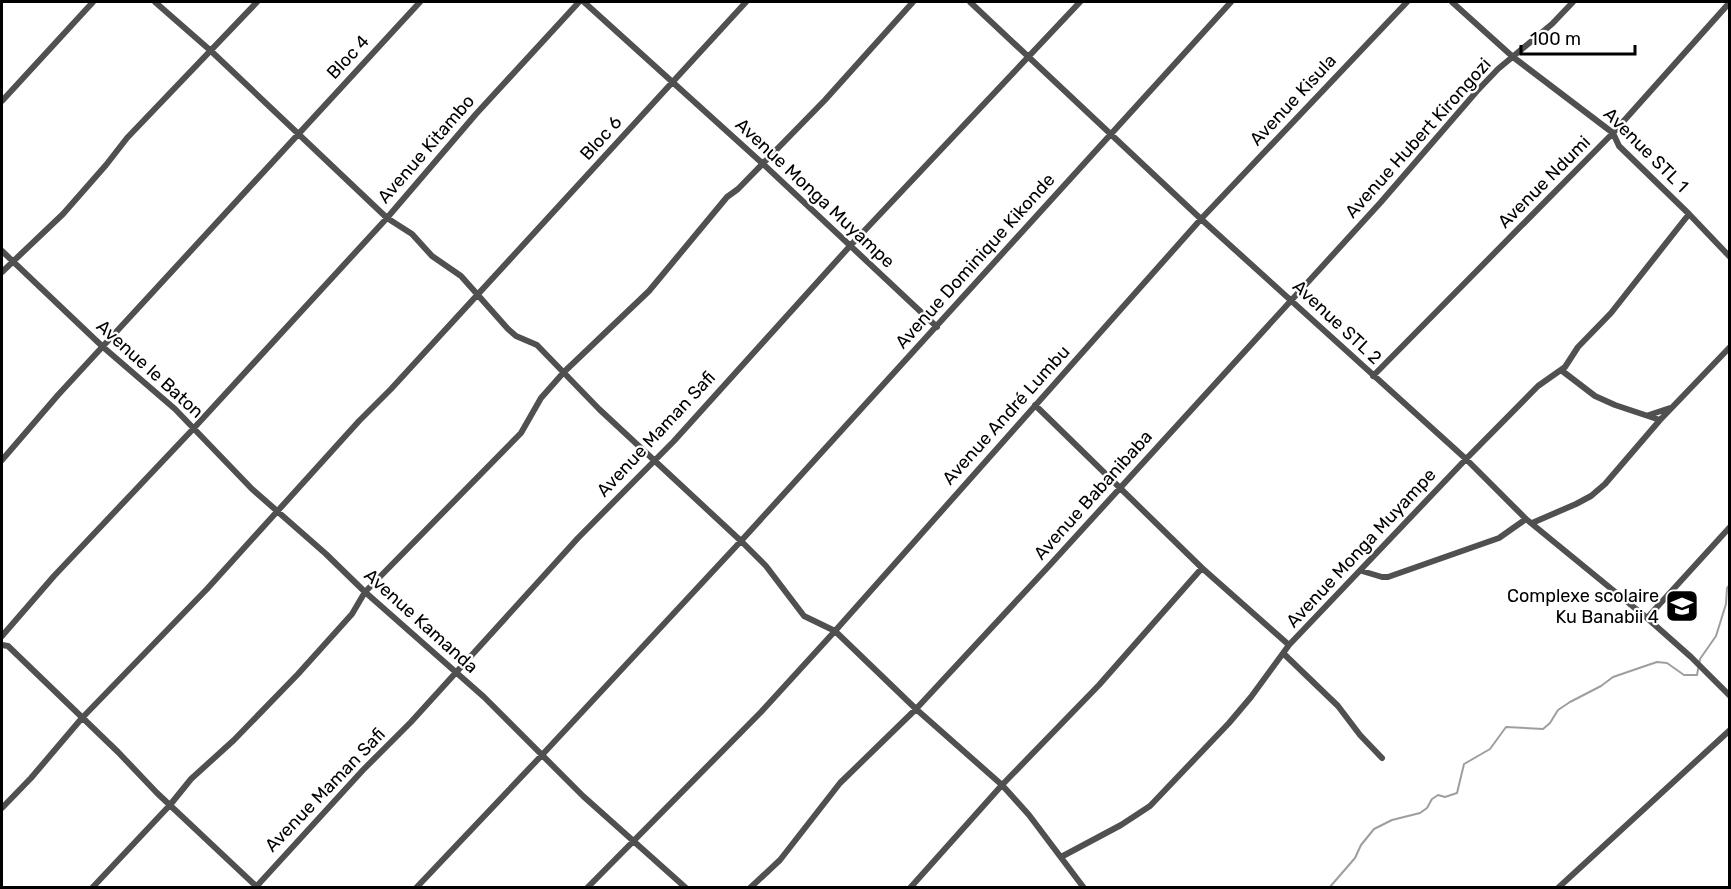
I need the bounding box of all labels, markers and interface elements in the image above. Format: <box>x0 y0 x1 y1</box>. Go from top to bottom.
scale bar <box>1521 18 1635 56</box>
text: 100 m <box>1530 28 1581 50</box>
street label: Bloc 4 <box>322 30 374 84</box>
street label: Avenue Kisula <box>1245 50 1341 150</box>
street label: Avenue Hubert Kirongozi <box>1340 53 1496 223</box>
street label: Avenue Kitambo <box>373 90 479 208</box>
street label: Avenue STL 1 <box>1599 103 1693 197</box>
street label: Bloc 6 <box>575 111 627 165</box>
street label: Avenue Monga Muyampe <box>731 113 899 273</box>
street label: Avenue Ndumi <box>1493 131 1595 233</box>
street label: Avenue Dominique Kikonde <box>891 169 1059 353</box>
street label: Avenue STL 2 <box>1288 275 1386 369</box>
street label: Avenue le Baton <box>92 315 208 423</box>
street label: Avenue André Lumbu <box>938 341 1074 489</box>
street label: Avenue Maman Safi <box>592 367 720 501</box>
street label: Avenue Babanibaba <box>1029 426 1157 564</box>
street label: Avenue Monga Muyampe <box>1281 464 1441 632</box>
street label: Avenue Kamanda <box>360 564 482 678</box>
place label: Complexe scolaire Ku Banabii 4 <box>1507 585 1659 628</box>
school or university icon: Complexe scolaire Ku Banabii 4 <box>1664 588 1700 624</box>
street label: Avenue Maman Safi <box>260 723 390 857</box>

